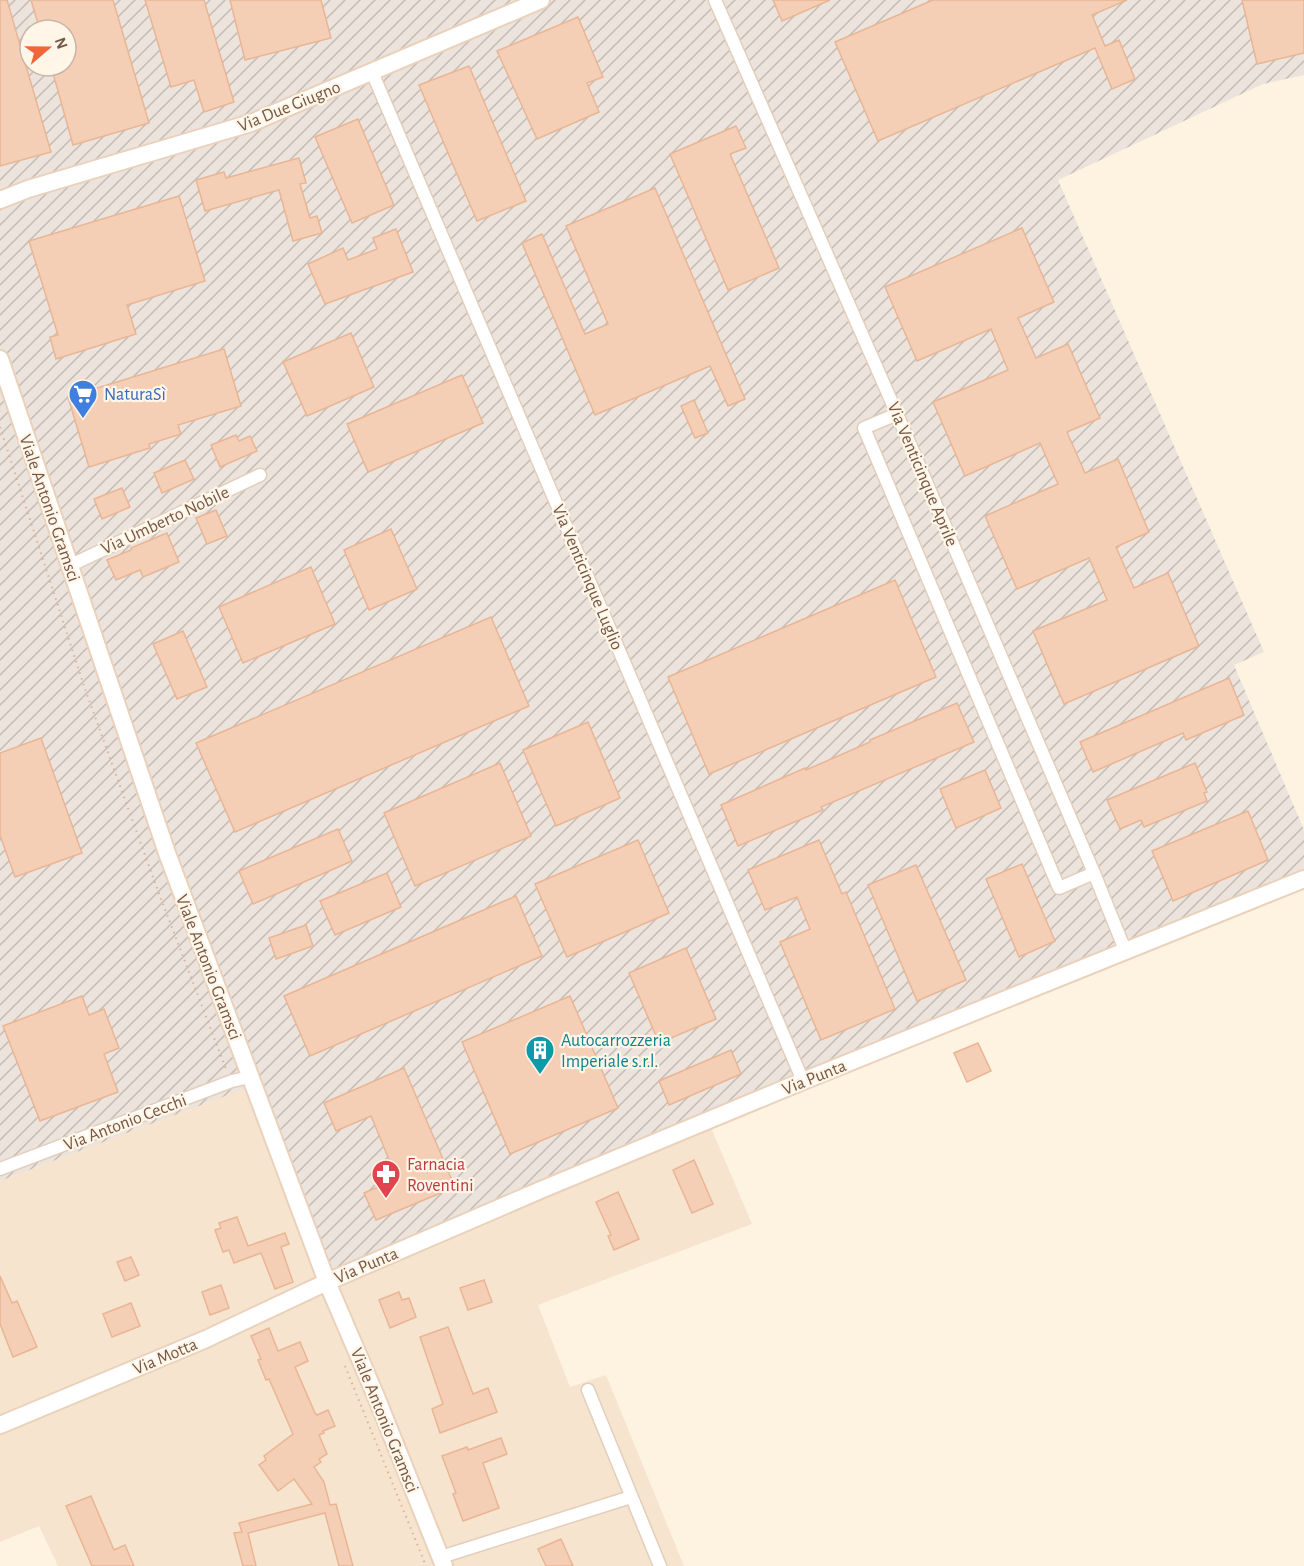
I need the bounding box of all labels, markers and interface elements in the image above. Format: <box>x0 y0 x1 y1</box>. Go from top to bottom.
north arrow <box>18 18 78 78</box>
text: N <box>52 35 71 51</box>
street label: Via Due Giugno <box>235 78 343 136</box>
supermarket icon: NaturaSì <box>67 378 99 420</box>
place label: NaturaSì <box>104 386 166 404</box>
street label: Via Venticinque Aprile <box>884 400 961 549</box>
street label: Viale Antonio Gramsci <box>15 432 83 584</box>
street label: Via Umberto Nobile <box>99 483 232 558</box>
street label: Via Venticinque Luglio <box>548 502 626 653</box>
street label: Viale Antonio Gramsci <box>172 892 244 1043</box>
place label: Autocarrozzeria Imperiale s.r.l. <box>561 1032 671 1071</box>
building icon: Autocarrozzeria Imperiale s.r.l. <box>524 1034 556 1076</box>
street label: Via Punta <box>780 1057 849 1099</box>
street label: Via Antonio Cecchi <box>62 1091 189 1155</box>
place label: Farnacia Roventini <box>407 1156 474 1195</box>
pharmacy icon: Farnacia Roventini <box>370 1158 402 1200</box>
street label: Via Punta <box>332 1244 401 1287</box>
street label: Via Motta <box>130 1335 200 1379</box>
street label: Viale Antonio Gramsci <box>347 1346 421 1495</box>

